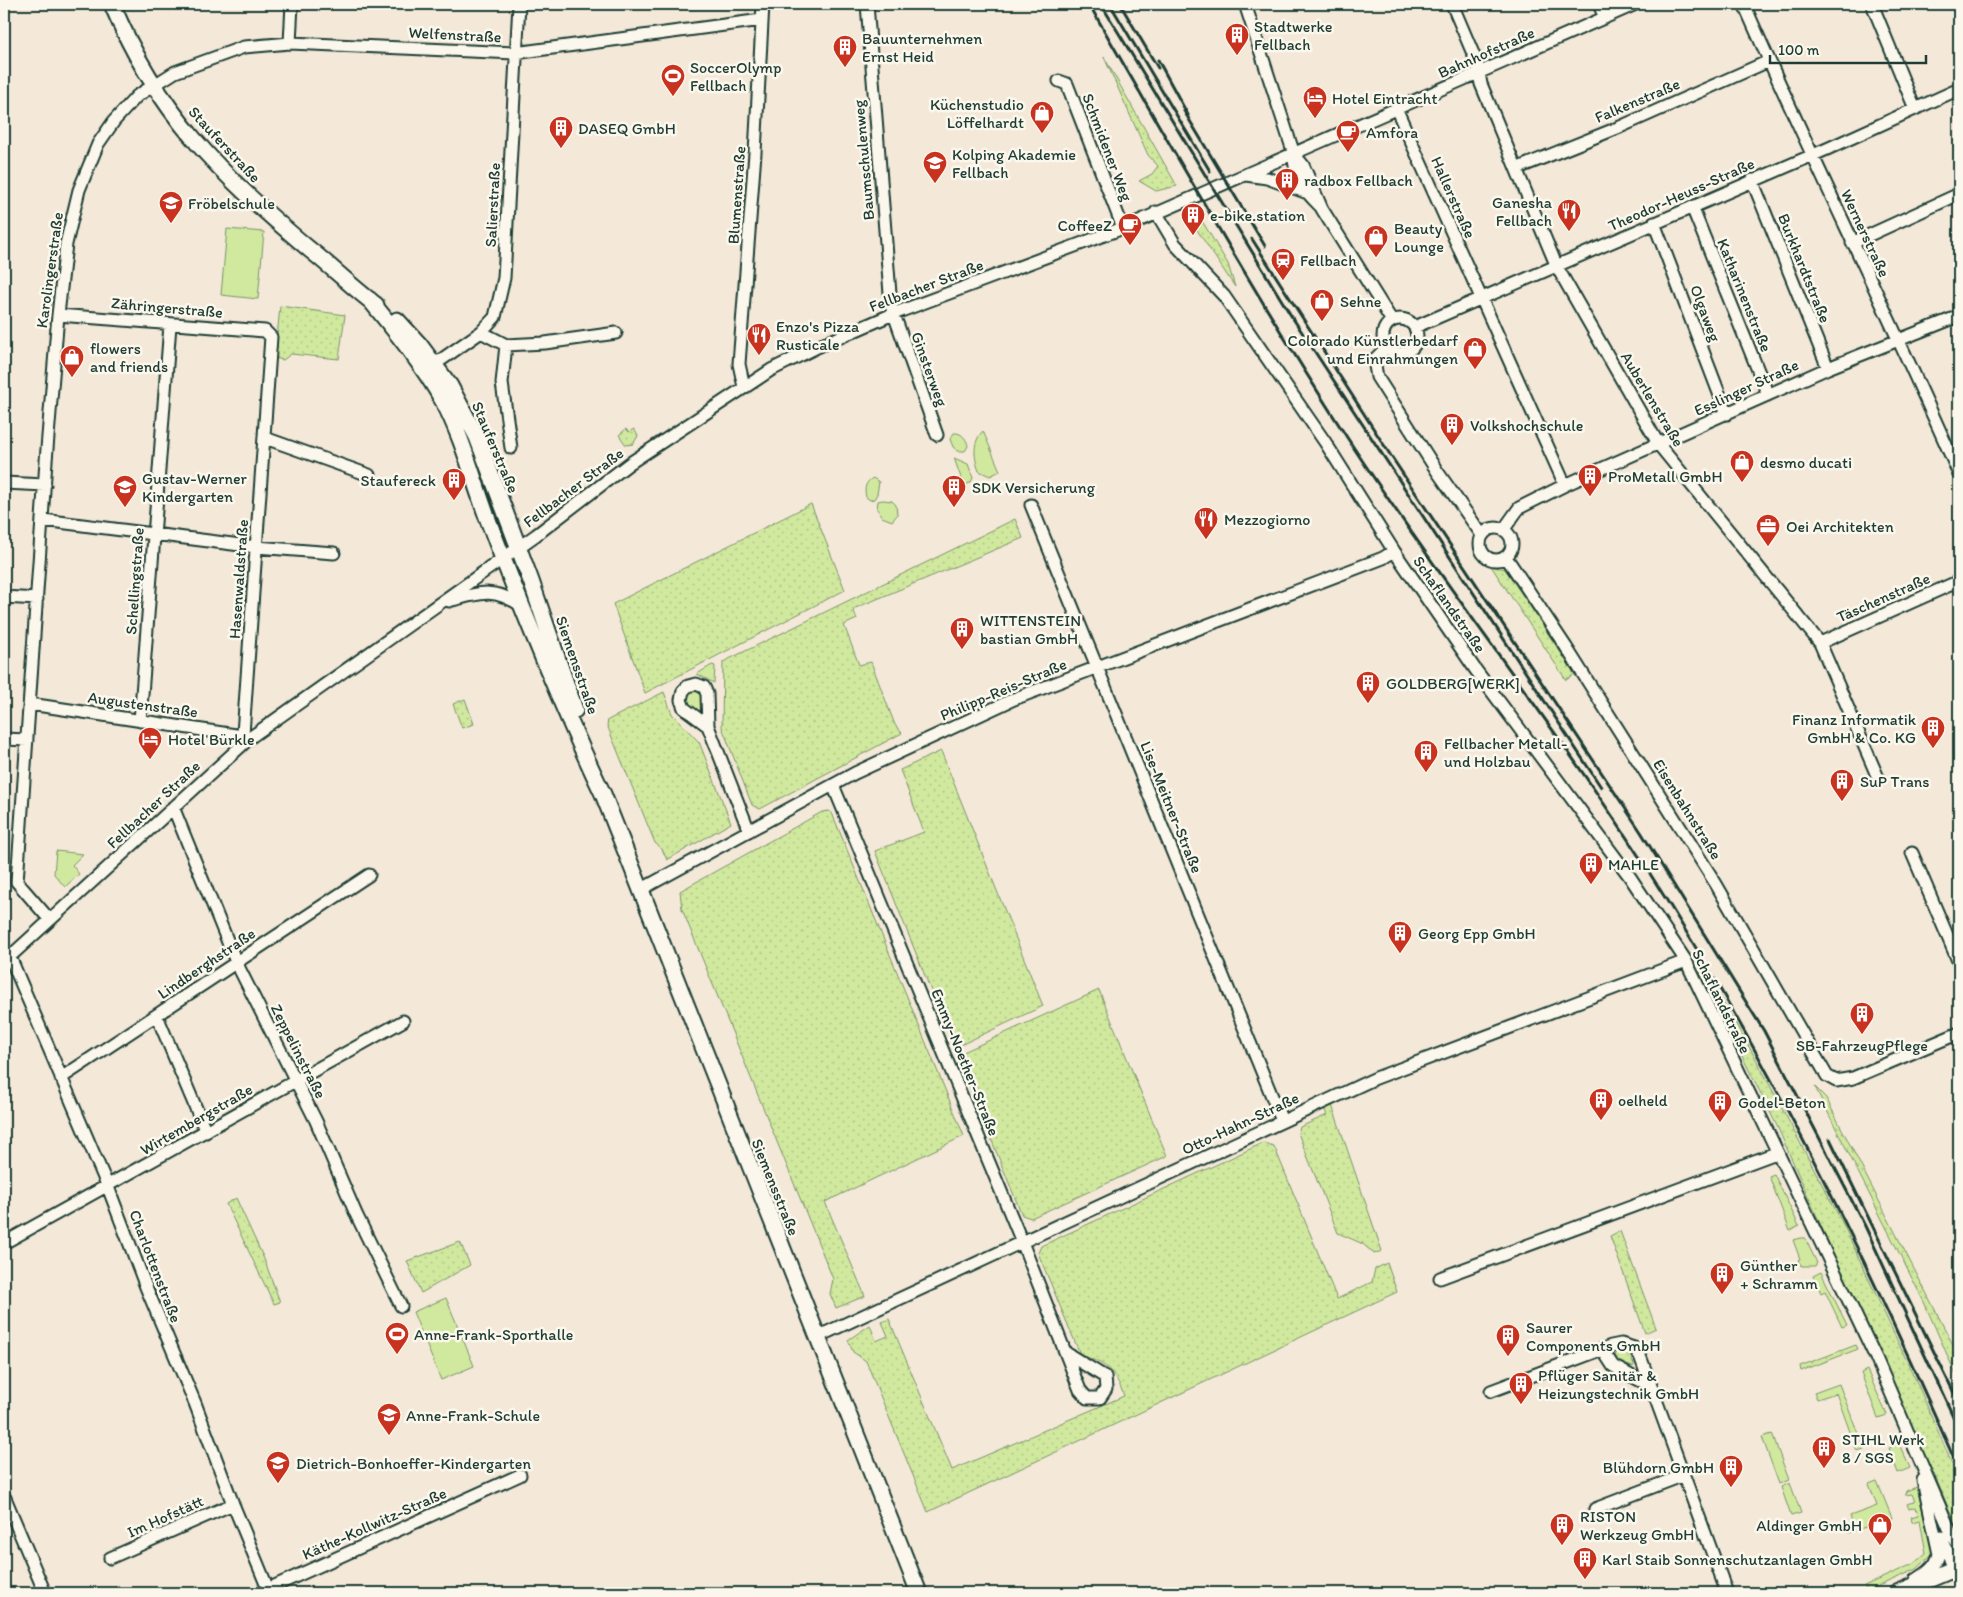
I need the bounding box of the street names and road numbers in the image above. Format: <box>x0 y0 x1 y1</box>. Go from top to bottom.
street label: Welfenstraße <box>408 23 502 46</box>
street label: Bahnhofstraße <box>1435 23 1537 82</box>
street label: Falkenstraße <box>1592 74 1683 127</box>
street label: Schmidener Weg <box>1078 91 1137 204</box>
street label: Baumschulenweg <box>849 98 878 221</box>
street label: Stauferstraße <box>184 102 265 186</box>
street label: Blumenstraße <box>724 145 749 245</box>
street label: Hallerstraße <box>1427 153 1480 241</box>
street label: Theodor-Heuss-Straße <box>1605 154 1757 235</box>
street label: Salierstraße <box>481 162 504 248</box>
street label: Wernerstraße <box>1837 186 1894 280</box>
street label: Karolingerstraße <box>32 210 67 329</box>
street label: Burkhardtstraße <box>1774 211 1835 326</box>
street label: Katharinenstraße <box>1713 236 1776 355</box>
street label: Fellbacher Straße <box>866 255 986 316</box>
street label: Olgaweg <box>1686 282 1725 345</box>
street label: Zähringerstraße <box>110 293 224 322</box>
street label: Ginsterweg <box>907 329 952 410</box>
street label: Auberlenstraße <box>1617 348 1688 450</box>
street label: Esslinger Straße <box>1691 355 1802 420</box>
street label: Stauferstraße <box>468 399 523 496</box>
street label: Fellbacher Straße <box>519 443 627 531</box>
street label: Hasenwaldstraße <box>225 519 252 640</box>
street label: Schellingstraße <box>121 527 148 635</box>
street label: Schaflandstraße <box>1409 552 1490 656</box>
street label: Täschenstraße <box>1834 568 1933 627</box>
street label: Siemensstraße <box>552 613 603 717</box>
street label: Philipp-Reis-Straße <box>937 654 1070 725</box>
street label: Augustenstraße <box>87 687 199 722</box>
street label: Lise-Meitner-Straße <box>1136 738 1207 876</box>
street label: Eisenbahnstraße <box>1649 755 1726 863</box>
street label: Fellbacher Straße <box>103 756 204 852</box>
street label: Lindberghstraße <box>154 924 259 1003</box>
street label: Schaflandstraße <box>1688 946 1755 1057</box>
street label: Emmy-Noether-Straße <box>927 986 1004 1139</box>
street label: Zeppelinstraße <box>267 1001 331 1102</box>
street label: Wirtembergstraße <box>137 1080 256 1159</box>
street label: Otto-Hahn-Straße <box>1179 1088 1302 1159</box>
street label: Siemensstraße <box>747 1136 804 1238</box>
street label: Charlottenstraße <box>125 1207 186 1325</box>
street label: Käthe-Kollwitz-Straße <box>299 1483 449 1564</box>
street label: Im Hofstätt <box>124 1491 206 1542</box>

